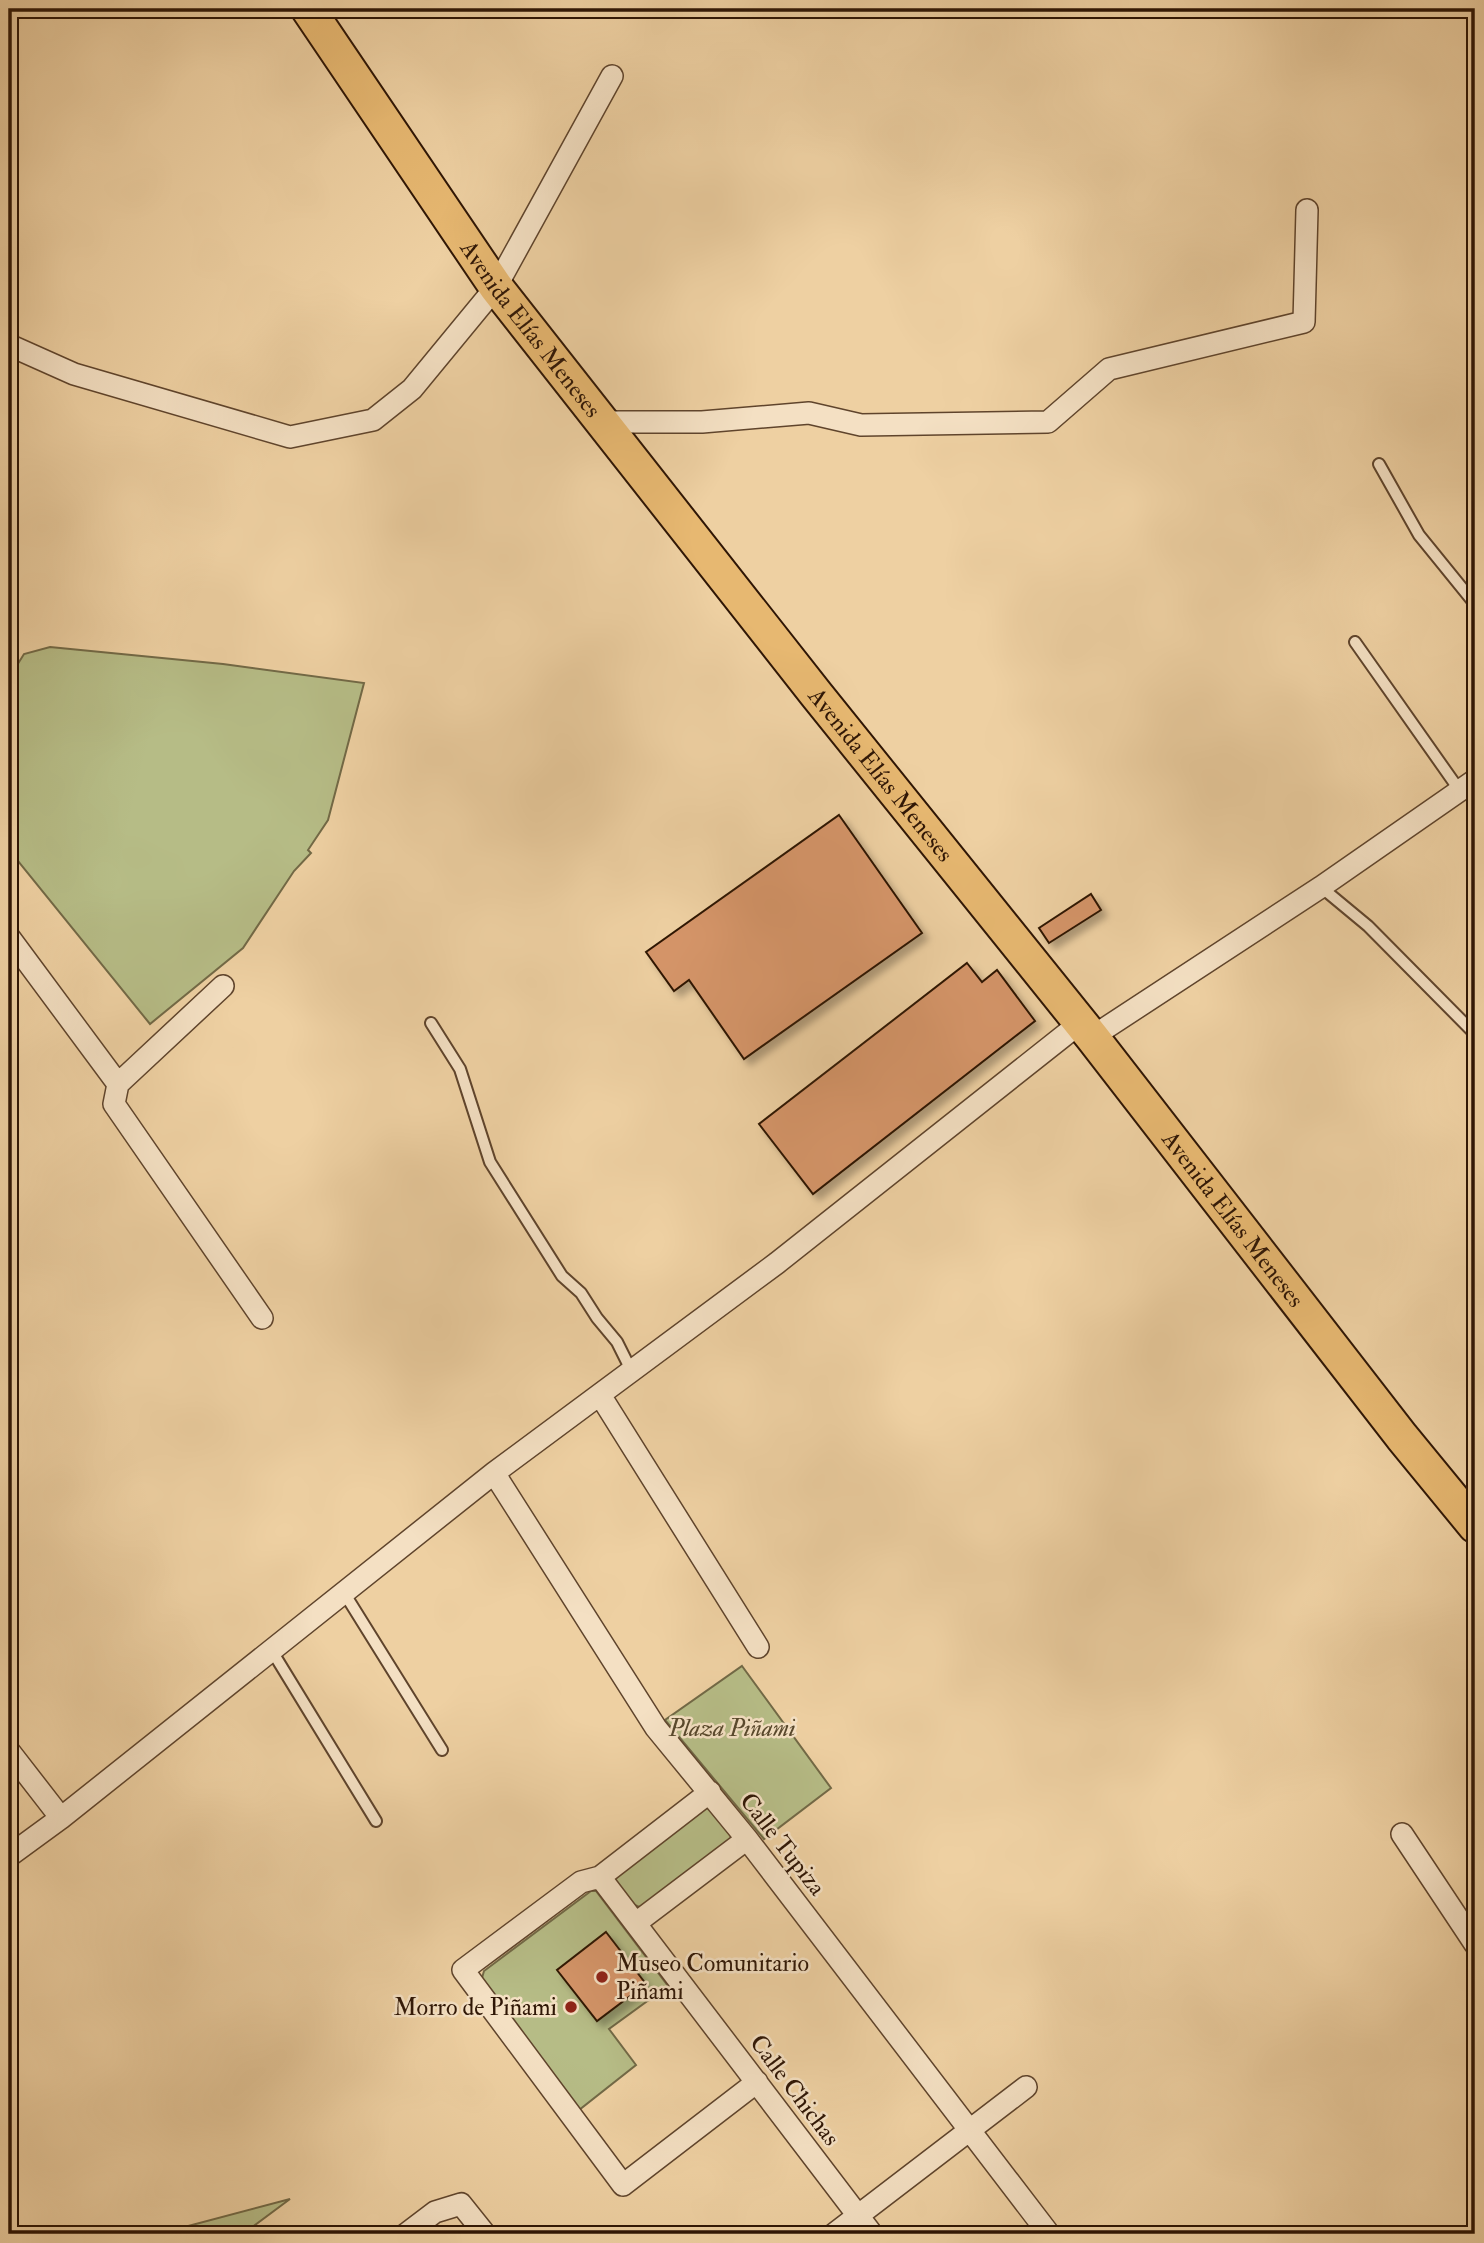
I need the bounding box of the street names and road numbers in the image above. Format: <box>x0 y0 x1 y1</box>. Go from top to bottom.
street label: Avenida Elías Meneses <box>452 234 608 424</box>
street label: Avenida Elías Meneses <box>800 681 960 869</box>
street label: Avenida Elías Meneses <box>1154 1124 1311 1314</box>
street label: Calle Tupiza <box>733 1787 833 1903</box>
street label: Calle Chichas <box>743 2028 847 2152</box>

